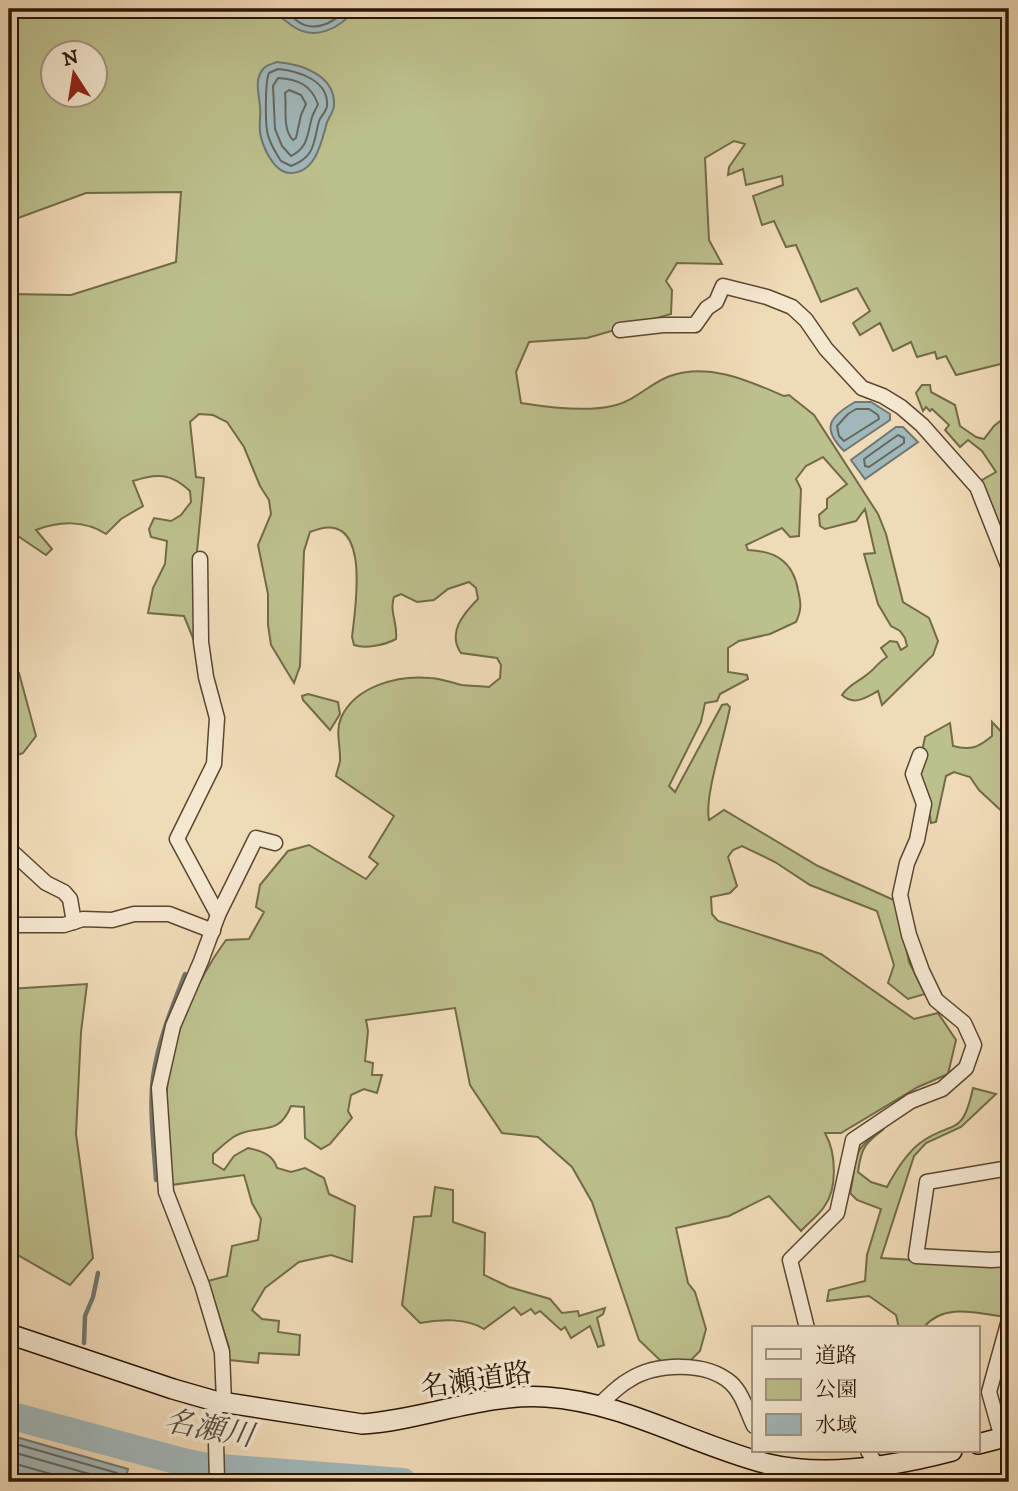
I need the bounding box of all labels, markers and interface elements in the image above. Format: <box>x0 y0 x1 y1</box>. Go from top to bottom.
north arrow <box>38 38 108 108</box>
text: N <box>61 46 81 72</box>
legend <box>752 1326 979 1452</box>
text: 道路 <box>815 1343 857 1369</box>
street label: 名瀬道路 <box>418 1355 534 1406</box>
text: 公園 <box>815 1377 857 1403</box>
water label: 名瀬川 <box>161 1403 259 1456</box>
text: 水域 <box>815 1413 857 1439</box>

